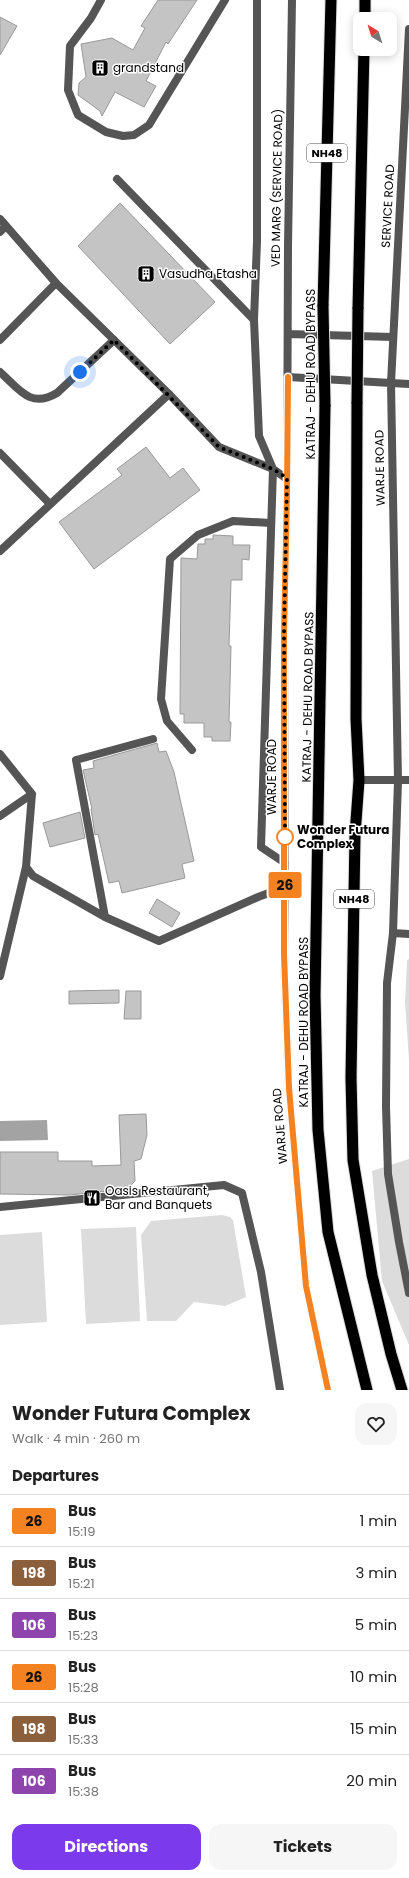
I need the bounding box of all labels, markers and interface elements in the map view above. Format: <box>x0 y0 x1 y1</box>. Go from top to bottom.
north arrow <box>353 12 397 56</box>
map controls <box>353 12 397 56</box>
building icon: grandstand <box>90 58 110 78</box>
place label: grandstand <box>113 59 184 76</box>
street label: VED MARG (SERVICE ROAD) <box>267 109 286 267</box>
road number: NH48 <box>307 144 347 162</box>
street label: SERVICE ROAD <box>377 164 398 248</box>
building icon: Vasudha Etasha <box>136 264 156 284</box>
place label: Vasudha Etasha <box>159 265 257 282</box>
street label: KATRAJ - DEHU ROAD BYPASS <box>302 289 319 459</box>
your location <box>70 362 90 382</box>
street label: WARJE ROAD <box>370 430 389 506</box>
street label: KATRAJ - DEHU ROAD BYPASS <box>298 611 317 783</box>
street label: WARJE ROAD <box>263 739 280 815</box>
place label: Wonder Futura Complex <box>297 821 389 852</box>
marker: Wonder Futura Complex <box>276 828 294 846</box>
line badge: 26 <box>267 872 303 898</box>
text: 26 <box>277 875 293 895</box>
road number: NH48 <box>334 890 374 908</box>
street label: KATRAJ - DEHU ROAD BYPASS <box>295 937 312 1107</box>
street label: WARJE ROAD <box>268 1087 291 1165</box>
place label: Oasis Restaurant, Bar and Banquets <box>105 1182 212 1213</box>
restaurant icon: Oasis Restaurant, Bar and Banquets <box>82 1188 102 1208</box>
text: Wonder Futura Complex <box>12 1400 251 1427</box>
button: heart <box>355 1403 397 1445</box>
text: Walk · 4 min · 260 m <box>12 1429 140 1448</box>
text: Departures <box>12 1465 99 1486</box>
text: Bus <box>68 1500 96 1521</box>
text: 1 min <box>359 1510 397 1531</box>
text: 26 <box>26 1511 42 1531</box>
text: 15:19 <box>68 1522 95 1541</box>
text: Bus <box>68 1552 96 1573</box>
text: 3 min <box>355 1562 397 1583</box>
text: 198 <box>23 1563 45 1583</box>
text: 15:21 <box>68 1574 95 1593</box>
text: Bus <box>68 1604 96 1625</box>
text: 5 min <box>355 1614 397 1635</box>
text: 106 <box>22 1615 46 1635</box>
text: 15:23 <box>68 1626 98 1645</box>
text: Bus <box>68 1656 96 1677</box>
text: 10 min <box>350 1666 397 1687</box>
text: 26 <box>26 1667 42 1687</box>
text: 15:28 <box>68 1678 99 1697</box>
text: Bus <box>68 1708 96 1729</box>
text: 15 min <box>350 1718 397 1739</box>
text: 198 <box>23 1719 45 1739</box>
text: 15:33 <box>68 1730 98 1749</box>
text: Bus <box>68 1760 96 1781</box>
text: 20 min <box>346 1770 397 1791</box>
text: 106 <box>22 1771 46 1791</box>
text: 15:38 <box>68 1782 99 1801</box>
button: Directions <box>12 1824 201 1870</box>
button: Tickets <box>209 1824 397 1870</box>

